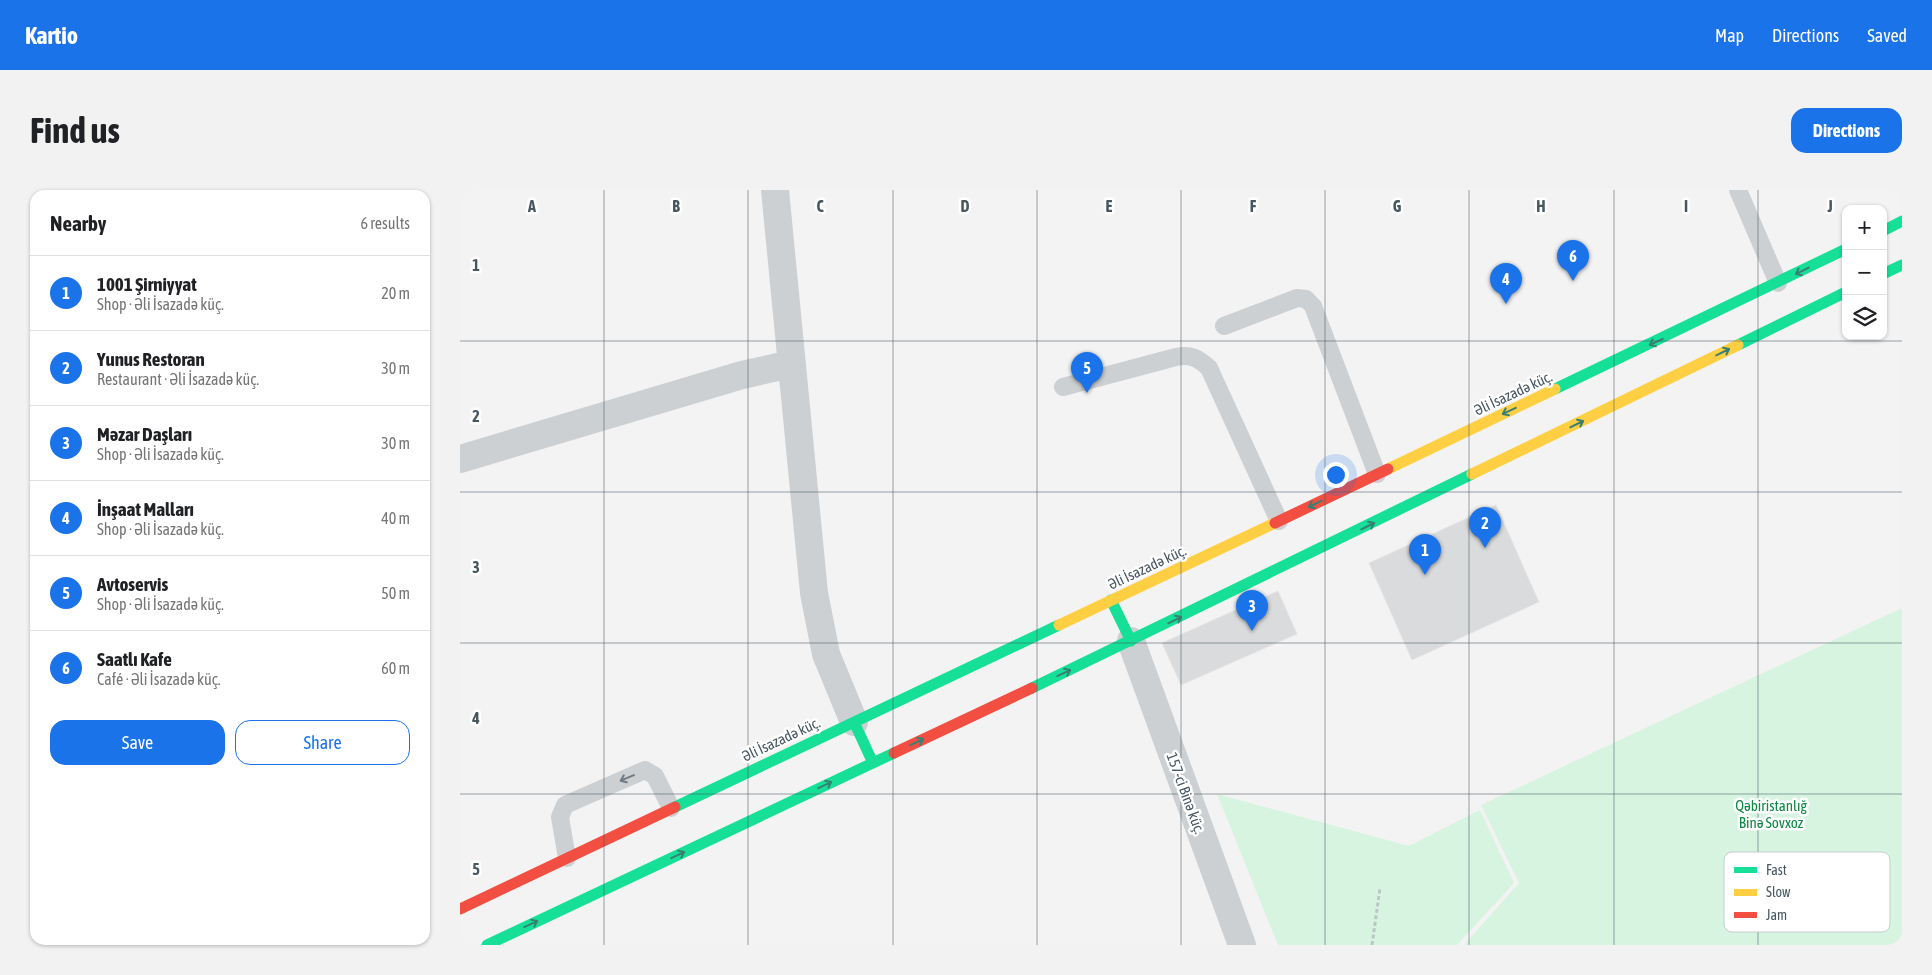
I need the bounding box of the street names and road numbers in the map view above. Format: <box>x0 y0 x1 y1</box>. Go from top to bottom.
street label: Əli İsazadə küç. <box>1471 367 1555 418</box>
street label: Əli İsazadə küç. <box>1105 541 1189 592</box>
street label: Əli İsazadə küç. <box>739 713 823 764</box>
street label: 157-ci Binə küç. <box>1164 750 1209 836</box>

